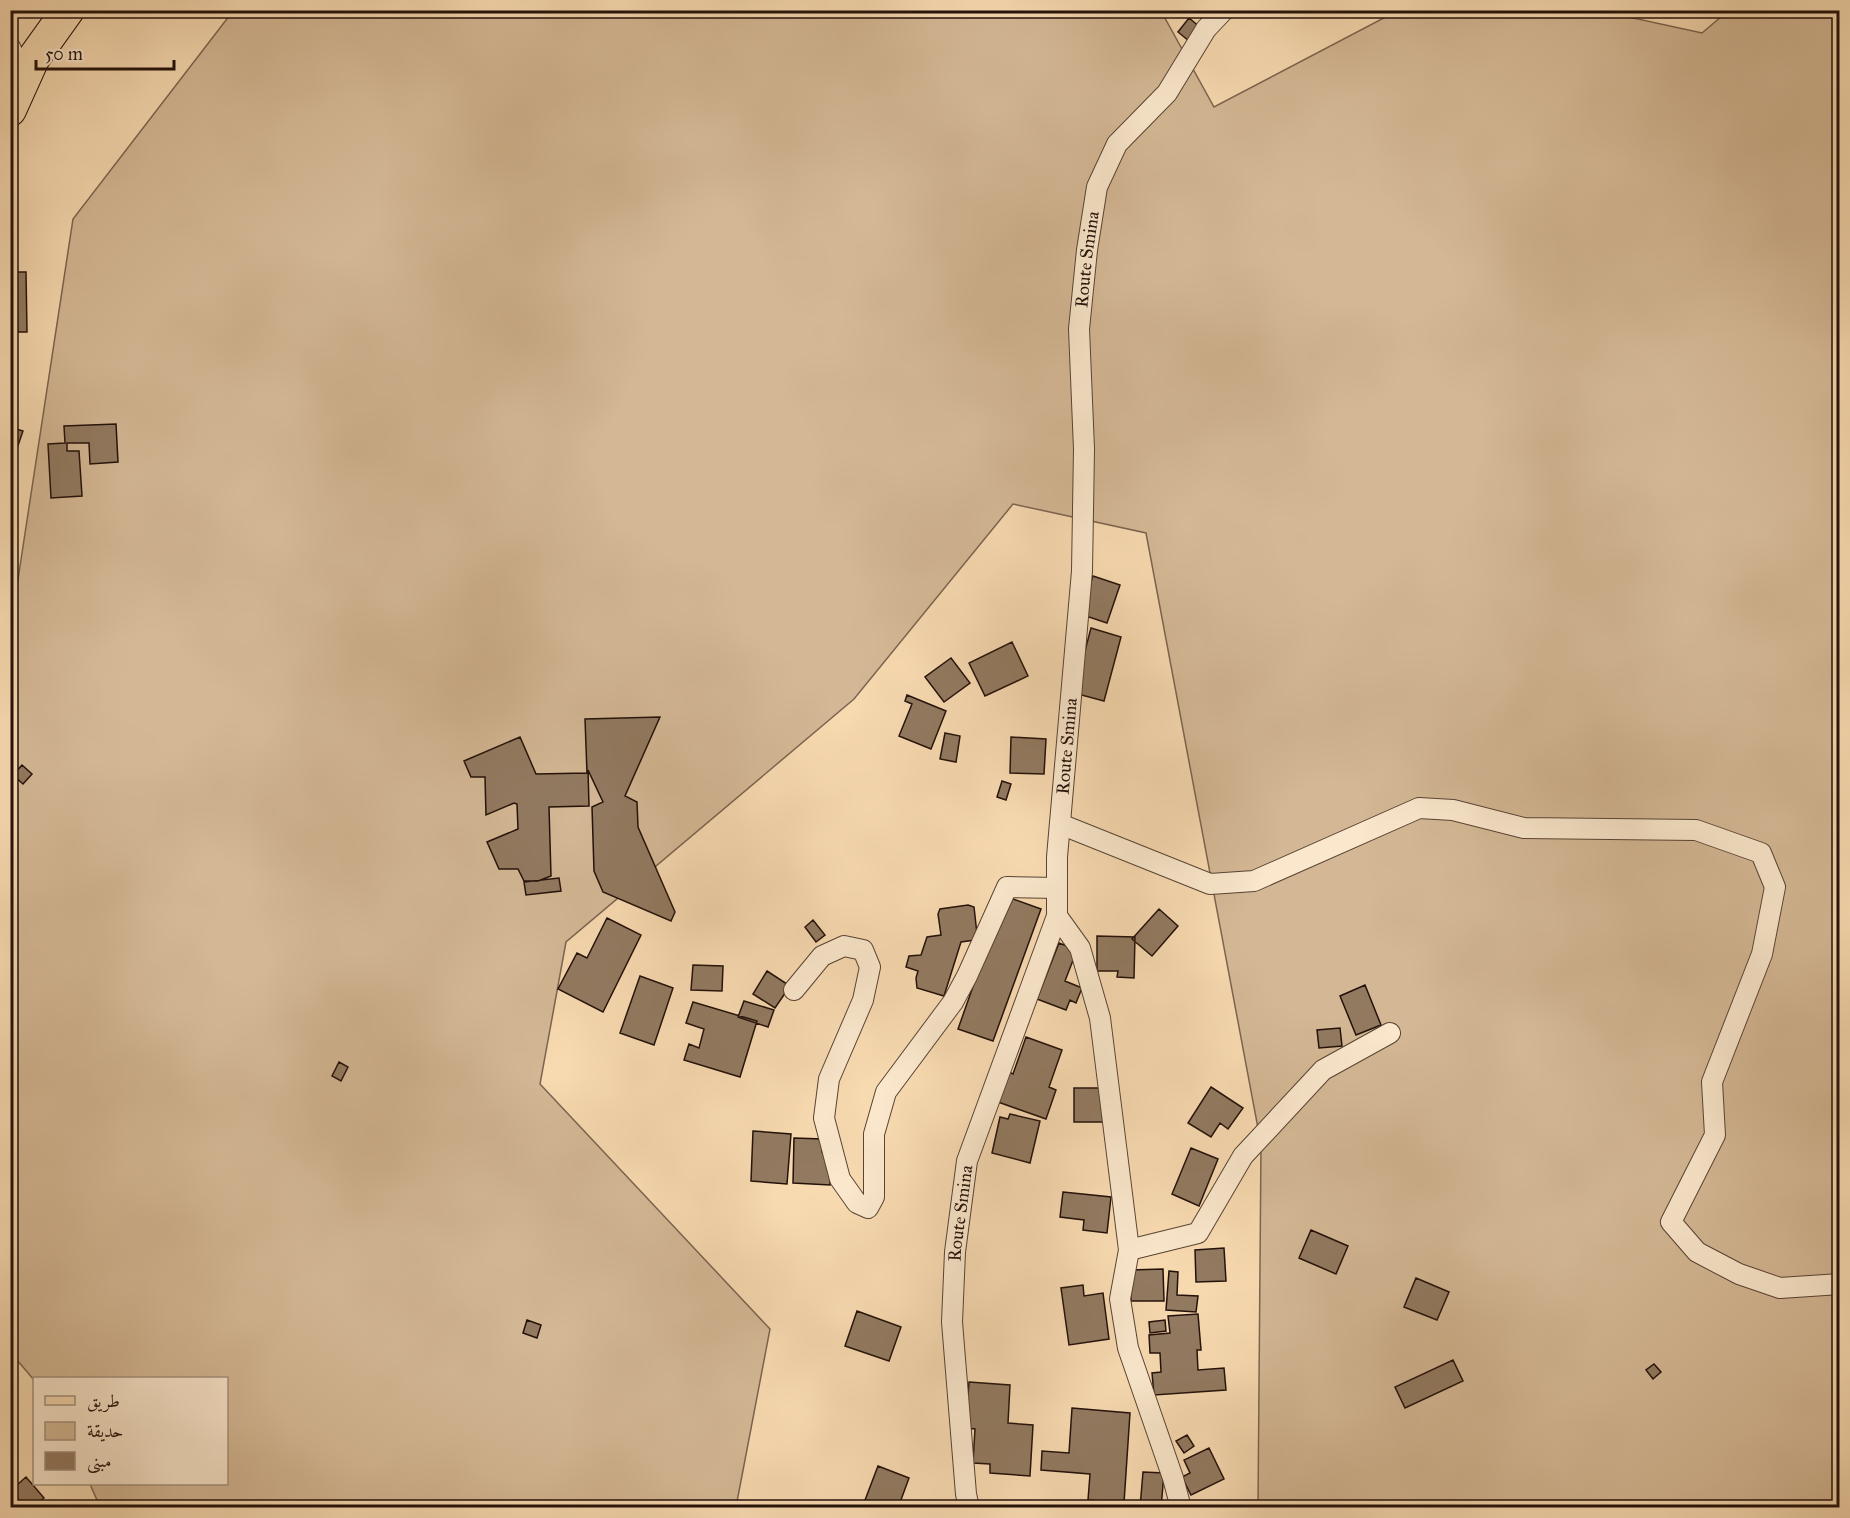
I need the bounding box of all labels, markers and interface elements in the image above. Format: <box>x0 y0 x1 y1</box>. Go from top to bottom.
scale bar <box>36 33 174 71</box>
text: 50 m <box>45 43 83 65</box>
street label: Route Smina <box>1070 209 1104 309</box>
street label: Route Smina <box>1052 697 1082 795</box>
street label: Route Smina <box>944 1163 977 1262</box>
legend <box>33 1377 228 1485</box>
text: طريق <box>87 1390 120 1413</box>
text: حديقة <box>87 1420 123 1442</box>
text: مبنى <box>87 1450 112 1474</box>

